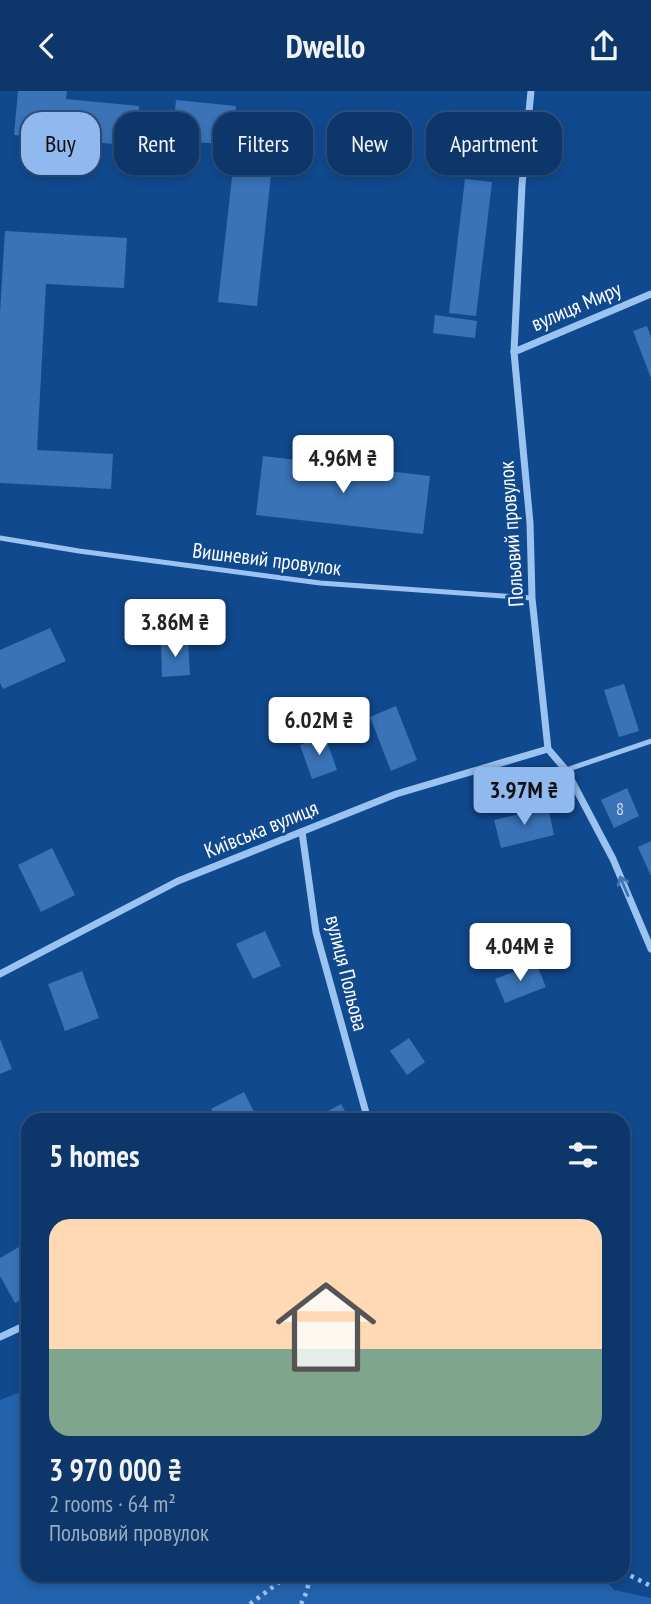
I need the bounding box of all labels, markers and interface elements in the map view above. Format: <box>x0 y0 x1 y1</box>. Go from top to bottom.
text: Dwello <box>286 25 365 67</box>
icon: back <box>28 27 66 65</box>
icon: share <box>585 27 623 65</box>
chip: Buy <box>21 112 100 175</box>
chip: Rent <box>114 112 199 175</box>
chip: Filters <box>213 112 313 175</box>
chip: New <box>327 112 412 175</box>
chip: Apartment <box>426 112 562 175</box>
street label: вулиця Миру <box>527 275 625 337</box>
pin: 4.96M ₴ <box>278 435 408 495</box>
text: 4.96M ₴ <box>309 443 377 472</box>
street label: Польовий провулок <box>492 460 530 608</box>
street label: Вишневий провулок <box>191 536 343 582</box>
pin: 3.86M ₴ <box>110 599 240 659</box>
text: 3.86M ₴ <box>141 607 209 636</box>
pin: 6.02M ₴ <box>254 697 384 757</box>
text: 6.02M ₴ <box>285 705 353 734</box>
pin: 3.97M ₴ <box>459 767 589 827</box>
text: 3.97M ₴ <box>490 775 558 804</box>
street label: Київська вулиця <box>200 794 322 864</box>
house number: 8 <box>616 797 624 820</box>
one-way arrow <box>617 875 630 897</box>
street label: вулиця Польова <box>320 912 374 1034</box>
pin: 4.04M ₴ <box>455 923 585 983</box>
text: 4.04M ₴ <box>486 931 554 960</box>
text: 5 homes <box>49 1136 140 1175</box>
icon: filters <box>564 1136 602 1174</box>
icon: home <box>263 1264 389 1390</box>
text: 3 970 000 ₴ <box>49 1450 182 1489</box>
text: 2 rooms · 64 m² <box>49 1489 176 1518</box>
text: Польовий провулок <box>49 1518 209 1547</box>

